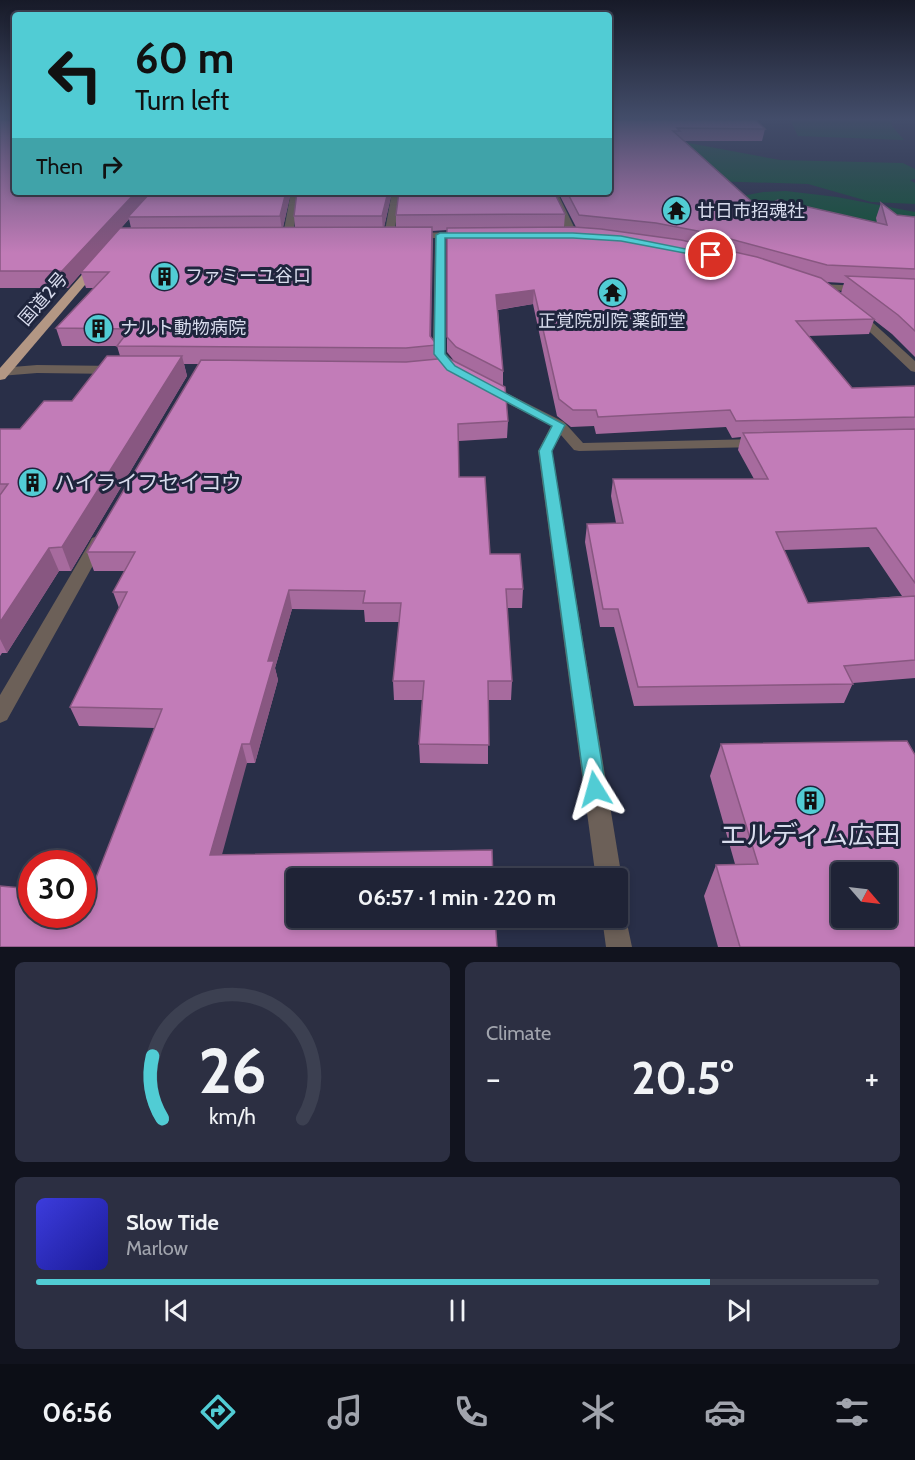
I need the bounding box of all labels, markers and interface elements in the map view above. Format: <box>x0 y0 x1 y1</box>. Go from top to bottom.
text: 60 m <box>135 32 234 84</box>
icon: left <box>36 36 114 114</box>
text: Turn left <box>135 84 229 117</box>
icon: right <box>95 150 128 183</box>
text: Then <box>36 153 83 180</box>
temple icon: 廿日市招魂社 <box>660 195 692 227</box>
place label: 廿日市招魂社 <box>697 200 805 222</box>
pin <box>685 229 736 280</box>
icon: arrive <box>694 238 727 271</box>
building icon: ファミーユ谷口 <box>148 260 180 292</box>
place label: ファミーユ谷口 <box>185 265 311 287</box>
street label: 国道2号 <box>14 268 72 330</box>
temple icon: 正覚院別院 薬師堂 <box>596 276 628 308</box>
place label: 正覚院別院 薬師堂 <box>538 310 686 332</box>
building icon: ナルト動物病院 <box>83 312 115 344</box>
place label: ナルト動物病院 <box>120 317 246 339</box>
building icon: ハイライフセイコウ <box>17 466 49 498</box>
place label: ハイライフセイコウ <box>54 470 242 495</box>
position arrow <box>563 757 627 821</box>
building icon: エルディム広田 <box>794 785 826 817</box>
place label: エルディム広田 <box>720 819 900 851</box>
speed limit sign: 30 <box>18 850 96 928</box>
north arrow <box>831 862 897 928</box>
map controls <box>831 862 897 928</box>
text: 06:57 · 1 min · 220 m <box>358 884 556 911</box>
text: Climate <box>486 1021 551 1045</box>
text: 26 <box>198 1033 267 1109</box>
text: 20.5° <box>631 1051 734 1105</box>
text: − <box>486 1058 501 1098</box>
text: + <box>864 1058 879 1098</box>
text: km/h <box>209 1103 256 1129</box>
text: Slow Tide <box>126 1209 219 1236</box>
text: Marlow <box>126 1236 188 1260</box>
icon: previous <box>160 1294 193 1327</box>
icon: pause <box>441 1294 474 1327</box>
icon: next <box>722 1294 755 1327</box>
icon: directions <box>197 1391 239 1433</box>
icon: music <box>324 1391 366 1433</box>
icon: phone <box>450 1391 492 1433</box>
icon: climate <box>577 1391 619 1433</box>
icon: car <box>704 1391 746 1433</box>
icon: filters <box>831 1391 873 1433</box>
text: 06:56 <box>42 1396 112 1429</box>

